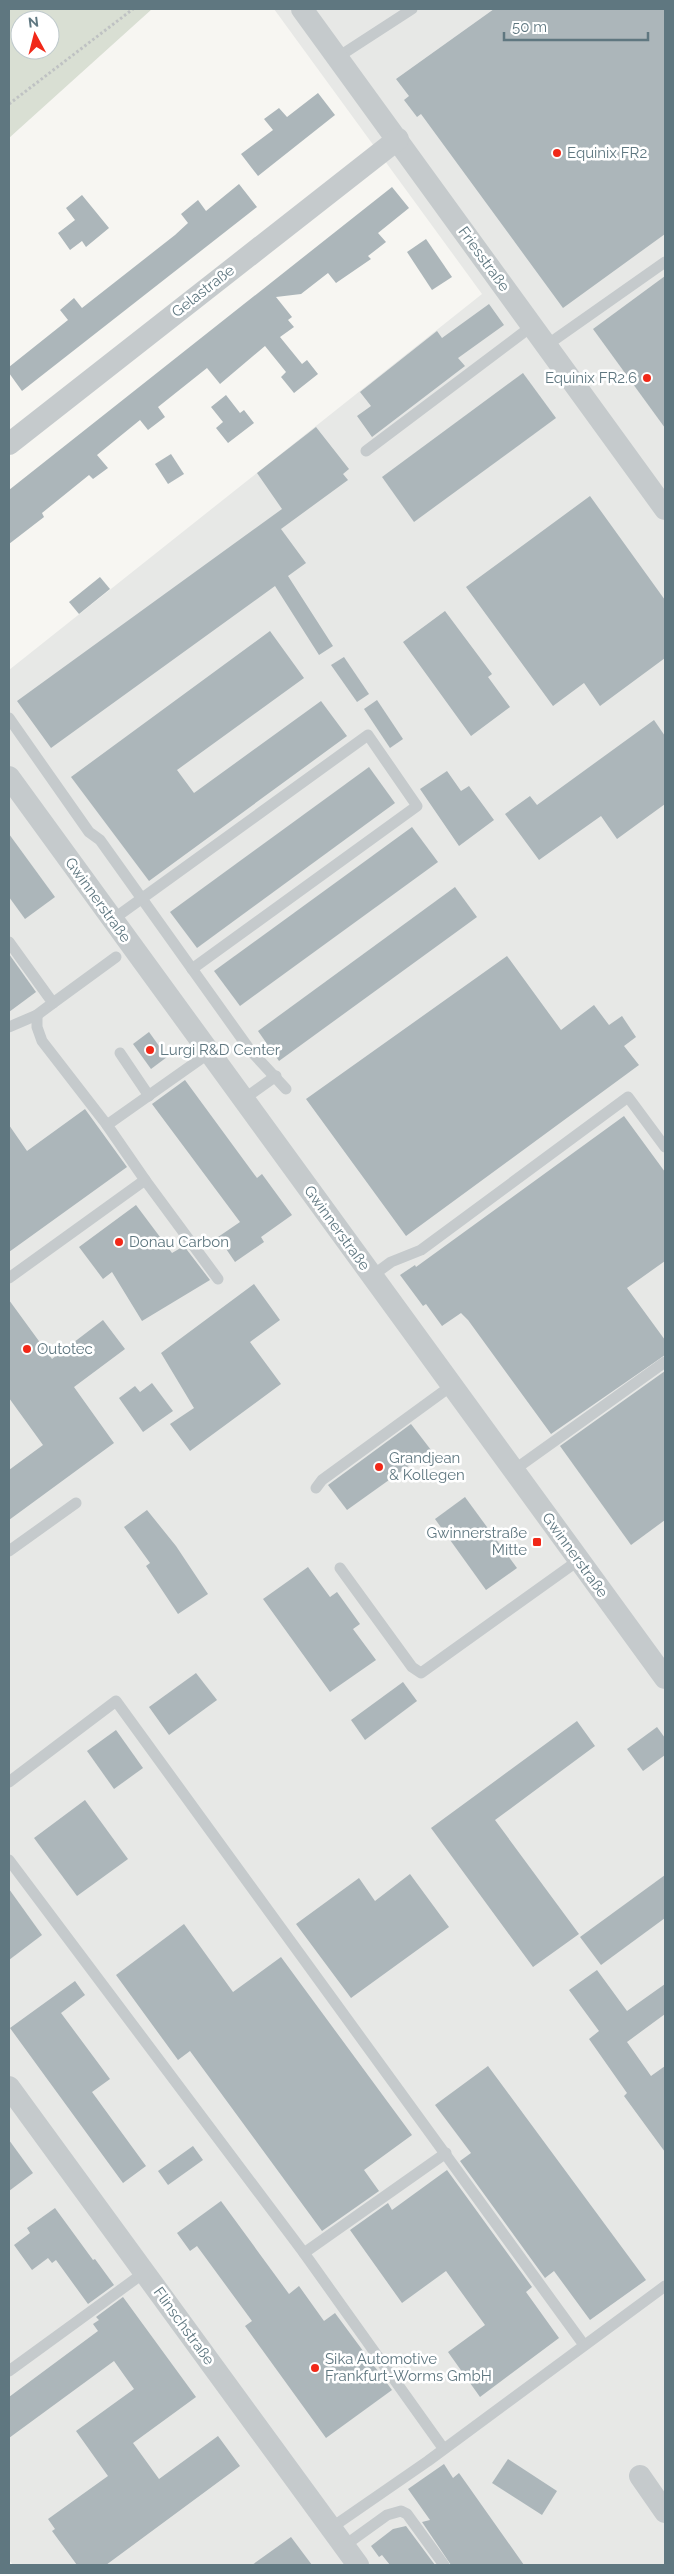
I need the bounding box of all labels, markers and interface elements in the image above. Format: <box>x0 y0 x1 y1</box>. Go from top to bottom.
north arrow <box>10 10 60 60</box>
scale bar <box>504 10 648 42</box>
text: N <box>27 14 40 31</box>
text: 50 m <box>512 18 547 36</box>
place label: Equinix FR2 <box>567 144 647 162</box>
marker: Equinix FR2 <box>551 147 563 159</box>
street label: Friesstraße <box>454 223 514 295</box>
street label: Gelastraße <box>168 261 238 321</box>
place label: Equinix FR2.6 <box>545 369 637 387</box>
marker: Equinix FR2.6 <box>641 372 653 384</box>
street label: Gwinnerstraße <box>61 854 135 946</box>
place label: Lurgi R&D Center <box>160 1041 281 1059</box>
marker: Lurgi R&D Center <box>144 1044 156 1056</box>
street label: Gwinnerstraße <box>300 1182 374 1274</box>
place label: Donau Carbon <box>129 1233 229 1251</box>
marker: Donau Carbon <box>113 1236 125 1248</box>
place label: Outotec <box>37 1340 93 1358</box>
marker: Outotec <box>21 1343 33 1355</box>
place label: Grandjean & Kollegen <box>389 1449 465 1484</box>
marker: Grandjean & Kollegen <box>373 1461 385 1473</box>
street label: Gwinnerstraße <box>538 1509 612 1601</box>
place label: Gwinnerstraße Mitte <box>427 1524 527 1559</box>
marker: Gwinnerstraße Mitte <box>531 1536 543 1548</box>
street label: Flinschstraße <box>150 2284 218 2369</box>
place label: Sika Automotive Frankfurt-Worms GmbH <box>325 2350 492 2385</box>
marker: Sika Automotive Frankfurt-Worms GmbH <box>309 2362 321 2374</box>

